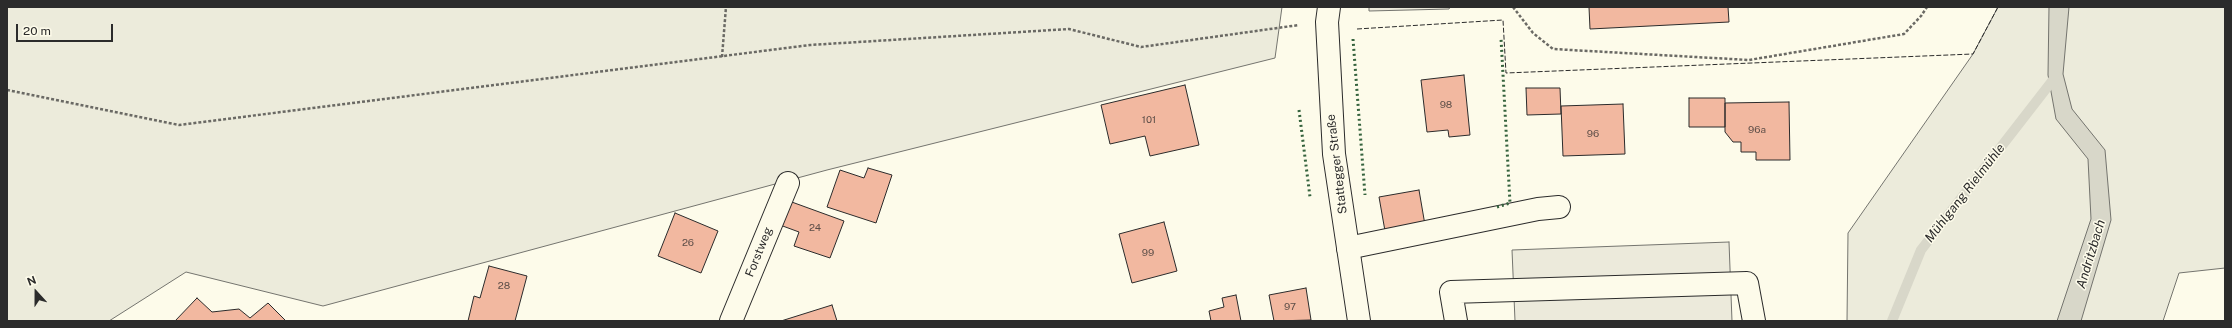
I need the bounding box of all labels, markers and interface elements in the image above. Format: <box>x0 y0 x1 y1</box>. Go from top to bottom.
scale bar <box>18 16 115 42</box>
text: 20 m <box>23 24 51 38</box>
house number: 98 <box>1440 99 1452 111</box>
street label: Stattegger Straße <box>1324 113 1350 215</box>
house number: 101 <box>1142 114 1156 126</box>
house number: 96a <box>1748 124 1766 136</box>
house number: 96 <box>1587 128 1599 140</box>
water label: Mühlgang Rielmühle <box>1922 141 2008 245</box>
water label: Andritzbach <box>2073 218 2109 290</box>
house number: 24 <box>809 222 821 234</box>
street label: Forstweg <box>742 225 776 279</box>
house number: 26 <box>682 237 694 249</box>
house number: 99 <box>1142 247 1154 259</box>
north arrow <box>16 272 56 312</box>
text: N <box>26 274 38 288</box>
house number: 28 <box>498 280 510 292</box>
house number: 97 <box>1284 301 1296 313</box>

